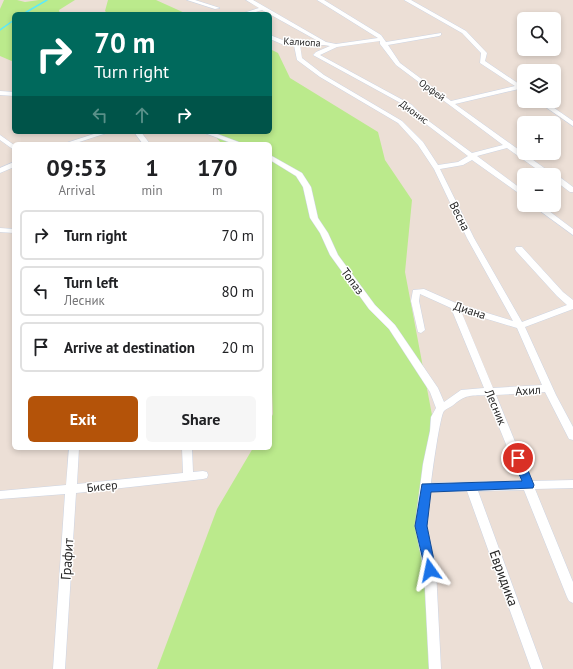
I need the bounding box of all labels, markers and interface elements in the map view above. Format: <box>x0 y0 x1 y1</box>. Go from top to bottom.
map controls <box>517 12 561 212</box>
button: search <box>517 12 561 56</box>
text: 70 m <box>94 24 155 61</box>
icon: right <box>28 28 80 80</box>
street label: Калиопа <box>283 35 321 49</box>
text: Turn right <box>94 60 169 83</box>
button: layers <box>517 64 561 108</box>
street label: Орфей <box>416 76 448 104</box>
street label: Дионис <box>397 97 432 127</box>
icon: left <box>89 104 111 126</box>
icon: ahead <box>131 104 153 126</box>
icon: right <box>173 104 195 126</box>
button: + <box>517 116 561 160</box>
text: 09:53 <box>46 152 107 183</box>
text: 1 <box>145 152 159 183</box>
text: 170 <box>197 152 238 183</box>
button: − <box>517 168 561 212</box>
text: Arrival <box>59 182 95 199</box>
text: min <box>141 182 163 199</box>
text: m <box>212 182 223 199</box>
street label: Весна <box>446 199 474 233</box>
icon: right <box>30 224 52 246</box>
text: Turn right <box>64 226 127 245</box>
text: 70 m <box>221 226 254 245</box>
street label: Топаз <box>338 265 368 297</box>
text: Turn left <box>64 273 118 292</box>
icon: left <box>30 280 52 302</box>
text: 80 m <box>221 282 254 301</box>
text: Лесник <box>64 292 105 309</box>
street label: Диана <box>452 298 488 322</box>
icon: arrive <box>30 336 52 358</box>
text: Arrive at destination <box>64 338 195 357</box>
text: 20 m <box>221 338 254 357</box>
street label: Ахил <box>515 382 541 398</box>
street label: Лесник <box>481 386 510 427</box>
button: Exit <box>28 396 138 442</box>
button: Share <box>146 396 256 442</box>
pin <box>501 441 535 475</box>
icon: arrive <box>507 447 529 469</box>
street label: Бисер <box>86 477 118 495</box>
street label: Графит <box>57 537 77 581</box>
street label: Евридика <box>486 547 522 609</box>
position arrow <box>409 549 451 591</box>

